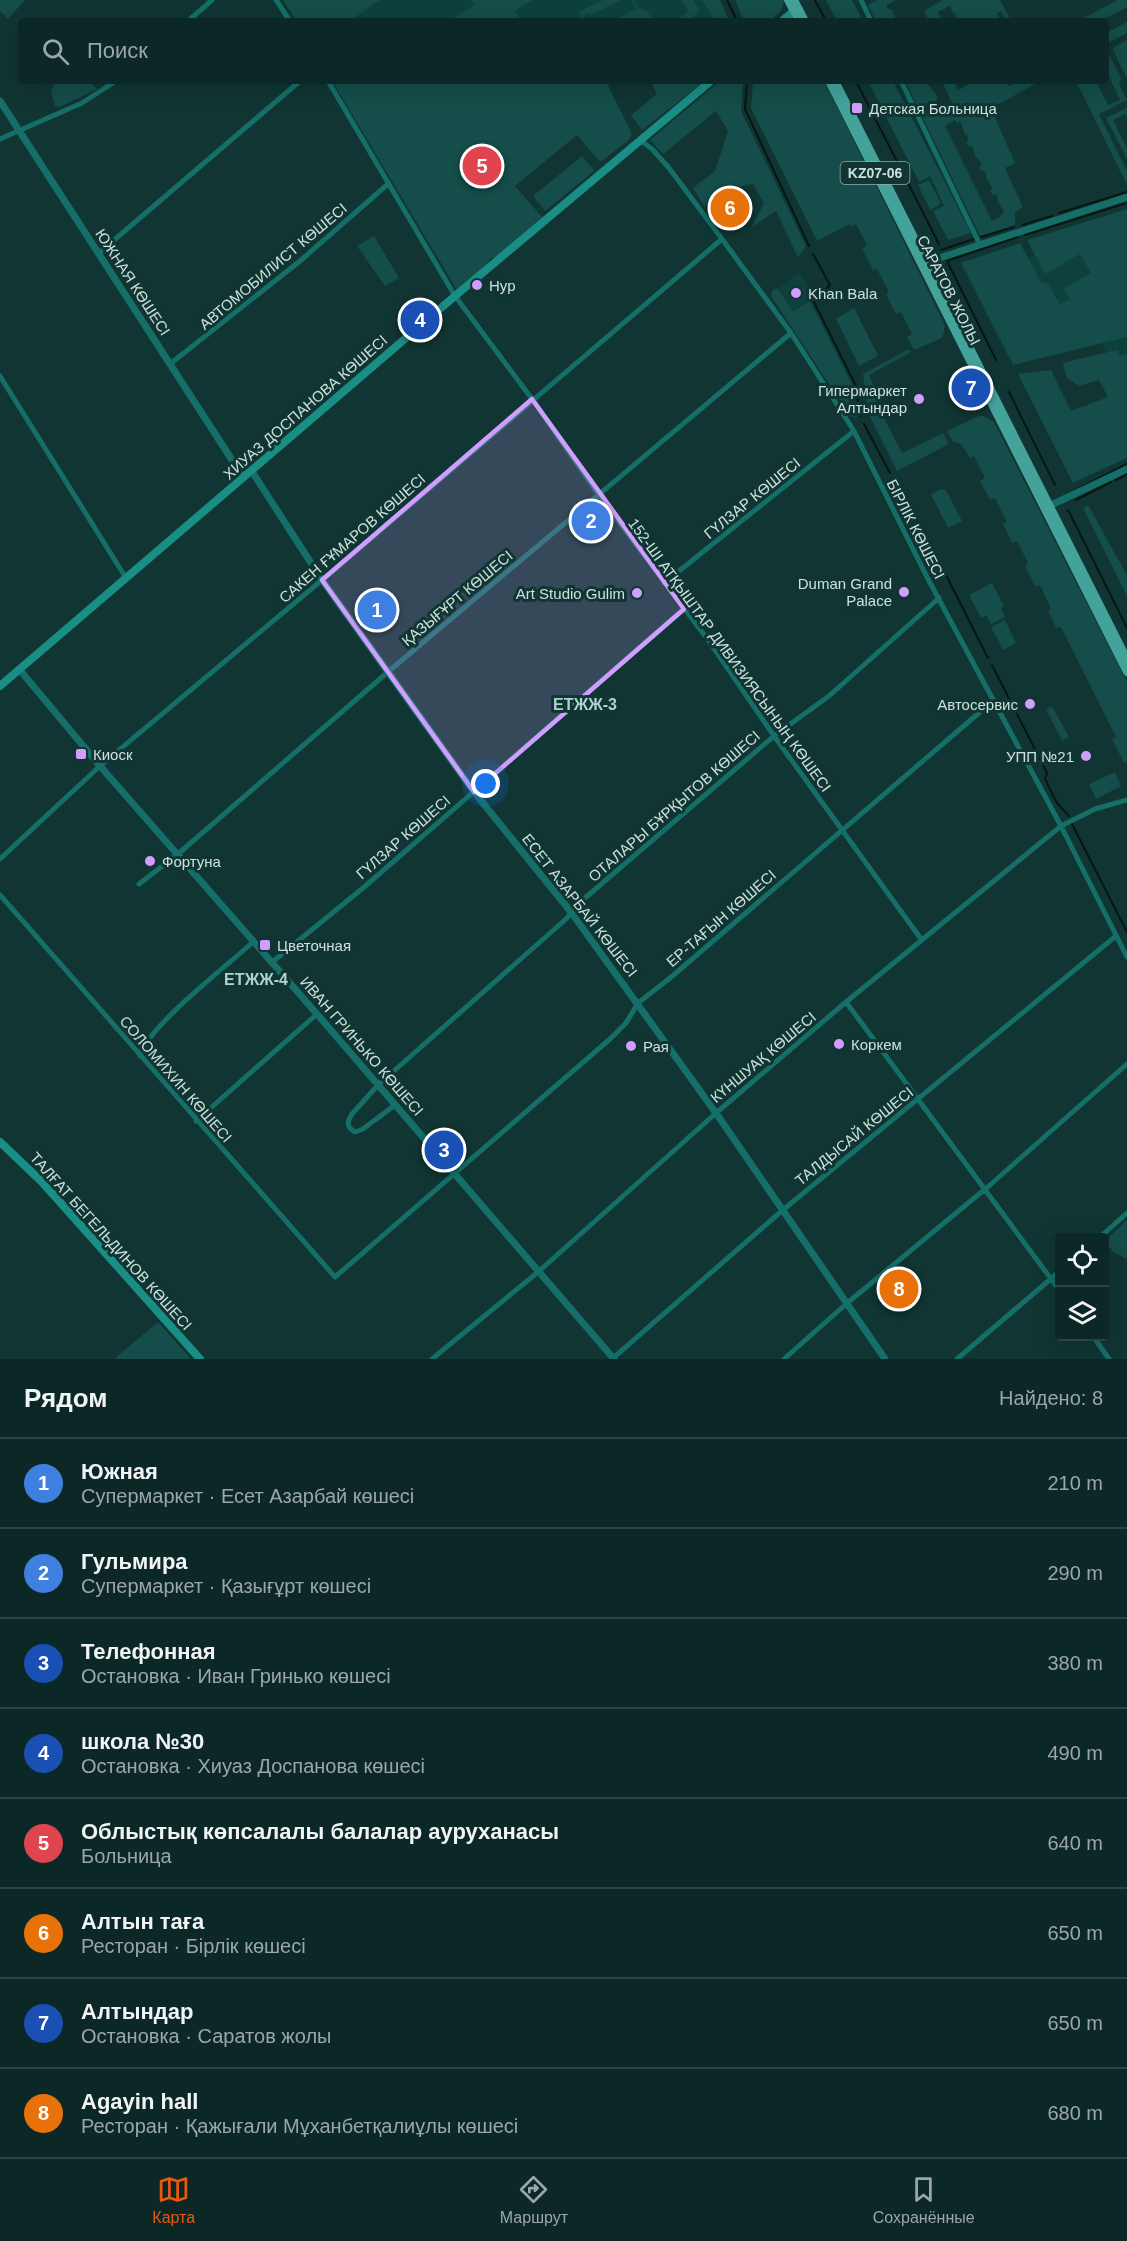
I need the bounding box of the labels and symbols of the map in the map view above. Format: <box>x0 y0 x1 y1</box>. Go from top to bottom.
place label: Детская Больница <box>869 100 997 117</box>
marker: Детская Больница <box>850 101 864 115</box>
pin: 5 <box>462 144 502 188</box>
road number: KZ07-06 <box>840 162 910 184</box>
pin: 6 <box>710 186 750 230</box>
street label: АВТОМОБИЛИСТ КӨШЕСІ <box>196 199 350 333</box>
street label: ЮЖНАЯ КӨШЕСІ <box>92 226 174 338</box>
street label: САРАТОВ ЖОЛЫ <box>914 232 984 348</box>
place label: Нур <box>489 277 516 294</box>
marker: Нур <box>470 278 484 292</box>
place label: Khan Bala <box>808 285 878 302</box>
marker: Khan Bala <box>789 286 803 300</box>
pin: 4 <box>400 298 440 342</box>
street label: ХИУАЗ ДОСПАНОВА КӨШЕСІ <box>220 331 390 483</box>
pin: 7 <box>952 366 990 410</box>
place label: Гипермаркет Алтындар <box>818 382 907 416</box>
marker: Гипермаркет Алтындар <box>912 392 926 406</box>
street label: ГҮЛЗАР КӨШЕСІ <box>701 454 803 542</box>
street label: САКЕН ҒҰМАРОВ КӨШЕСІ <box>276 470 428 606</box>
street label: БІРЛІК КӨШЕСІ <box>884 476 948 582</box>
pin: 2 <box>572 498 610 544</box>
street label: 152-ШІ АТҚЫШТАР ДИВИЗИЯСЫНЫҢ КӨШЕСІ <box>625 515 835 795</box>
street label: ҚАЗЫҒҰРТ КӨШЕСІ <box>398 547 516 649</box>
place label: Duman Grand Palace <box>798 575 892 609</box>
place label: Art Studio Gulim <box>516 585 625 602</box>
marker: Duman Grand Palace <box>897 585 911 599</box>
marker: Art Studio Gulim <box>630 586 644 600</box>
pin: 1 <box>358 588 397 632</box>
district label: ЕТЖЖ-3 <box>553 696 617 713</box>
place label: Автосервис <box>937 696 1018 713</box>
marker: Автосервис <box>1023 697 1037 711</box>
street label: ОТАЛАРЫ БҰРҚЫТОВ КӨШЕСІ <box>585 727 763 885</box>
place label: Киоск <box>93 746 133 763</box>
marker: Киоск <box>74 747 88 761</box>
place label: УПП №21 <box>1006 748 1074 765</box>
marker: УПП №21 <box>1079 749 1093 763</box>
your location <box>471 769 500 798</box>
street label: ГҮЛЗАР КӨШЕСІ <box>353 792 453 882</box>
street label: ЕСЕТ АЗАРБАЙ КӨШЕСІ <box>519 830 641 980</box>
place label: Фортуна <box>162 853 222 870</box>
marker: Фортуна <box>143 854 157 868</box>
street label: ЕР-ТАҒЫН КӨШЕСІ <box>663 866 779 970</box>
place label: Цветочная <box>277 937 351 954</box>
marker: Цветочная <box>258 938 272 952</box>
district label: ЕТЖЖ-4 <box>224 971 288 988</box>
street label: ИВАН ГРИНЬКО КӨШЕСІ <box>297 973 427 1119</box>
street label: КҮНШУАҚ КӨШЕСІ <box>707 1008 819 1106</box>
street label: СОЛОМИХИН КӨШЕСІ <box>117 1012 235 1146</box>
place label: Коркем <box>851 1036 902 1053</box>
marker: Коркем <box>832 1037 846 1051</box>
place label: Рая <box>643 1038 669 1055</box>
marker: Рая <box>624 1039 638 1053</box>
street label: ТАЛДЫСАЙ КӨШЕСІ <box>792 1083 916 1189</box>
pin: 3 <box>424 1128 464 1172</box>
street label: ТАЛҒАТ БЕГЕЛЬДИНОВ КӨШЕСІ <box>27 1149 195 1333</box>
pin: 8 <box>880 1266 918 1312</box>

